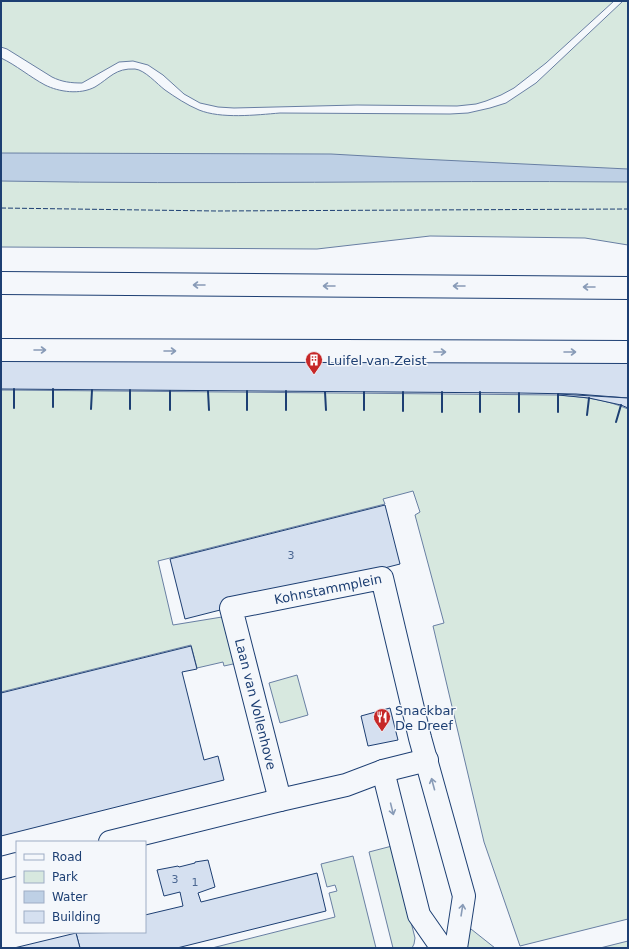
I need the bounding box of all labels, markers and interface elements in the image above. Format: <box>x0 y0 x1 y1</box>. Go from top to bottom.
one-way arrow <box>193 281 206 289</box>
one-way arrow <box>323 282 336 290</box>
one-way arrow <box>453 283 466 290</box>
one-way arrow <box>583 283 596 291</box>
one-way arrow <box>33 346 46 354</box>
one-way arrow <box>163 347 176 355</box>
one-way arrow <box>433 348 446 356</box>
one-way arrow <box>563 348 576 356</box>
building icon: Luifel van Zeist <box>304 350 324 375</box>
place label: Luifel van Zeist <box>327 353 427 368</box>
house number: 3 <box>288 549 295 562</box>
street label: Kohnstammplein <box>273 571 383 607</box>
street label: Laan van Vollenhove <box>232 637 279 771</box>
place label: Snackbar De Dreef <box>395 703 456 733</box>
restaurant icon: Snackbar De Dreef <box>372 707 392 732</box>
one-way arrow <box>429 778 436 791</box>
one-way arrow <box>389 802 397 815</box>
legend <box>16 841 146 933</box>
text: Road <box>52 850 82 864</box>
text: Park <box>52 870 78 884</box>
house number: 3 <box>172 873 179 886</box>
house number: 1 <box>192 876 199 889</box>
text: Water <box>52 890 88 904</box>
one-way arrow <box>458 903 466 916</box>
text: Building <box>52 910 101 924</box>

